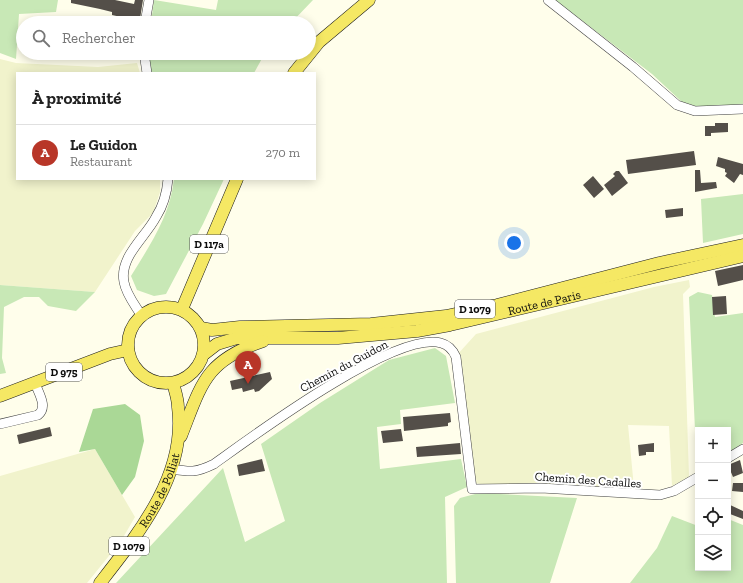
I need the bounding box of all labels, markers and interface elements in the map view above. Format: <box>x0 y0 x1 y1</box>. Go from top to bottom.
search box <box>16 16 316 60</box>
icon: search <box>30 27 52 49</box>
text: Rechercher <box>62 29 136 47</box>
text: À proximité <box>32 88 121 108</box>
text: Le Guidon <box>70 136 137 154</box>
text: A <box>41 145 49 160</box>
text: 270 m <box>266 145 300 160</box>
text: Restaurant <box>70 154 132 169</box>
your location <box>504 233 524 253</box>
road number: D 117a <box>190 235 228 253</box>
street label: Route de Paris <box>507 287 582 318</box>
road number: D 1079 <box>455 300 495 318</box>
street label: Chemin du Guidon <box>298 337 390 395</box>
pin: A <box>235 351 261 384</box>
road number: D 975 <box>46 363 82 381</box>
map controls <box>695 427 731 571</box>
button: + <box>695 427 731 463</box>
street label: Route de Polliat <box>136 451 183 530</box>
button: − <box>695 463 731 499</box>
street label: Chemin des Cadalles <box>534 469 642 491</box>
button: locate <box>695 499 731 535</box>
button: layers <box>695 535 731 571</box>
road number: D 1079 <box>109 537 149 555</box>

